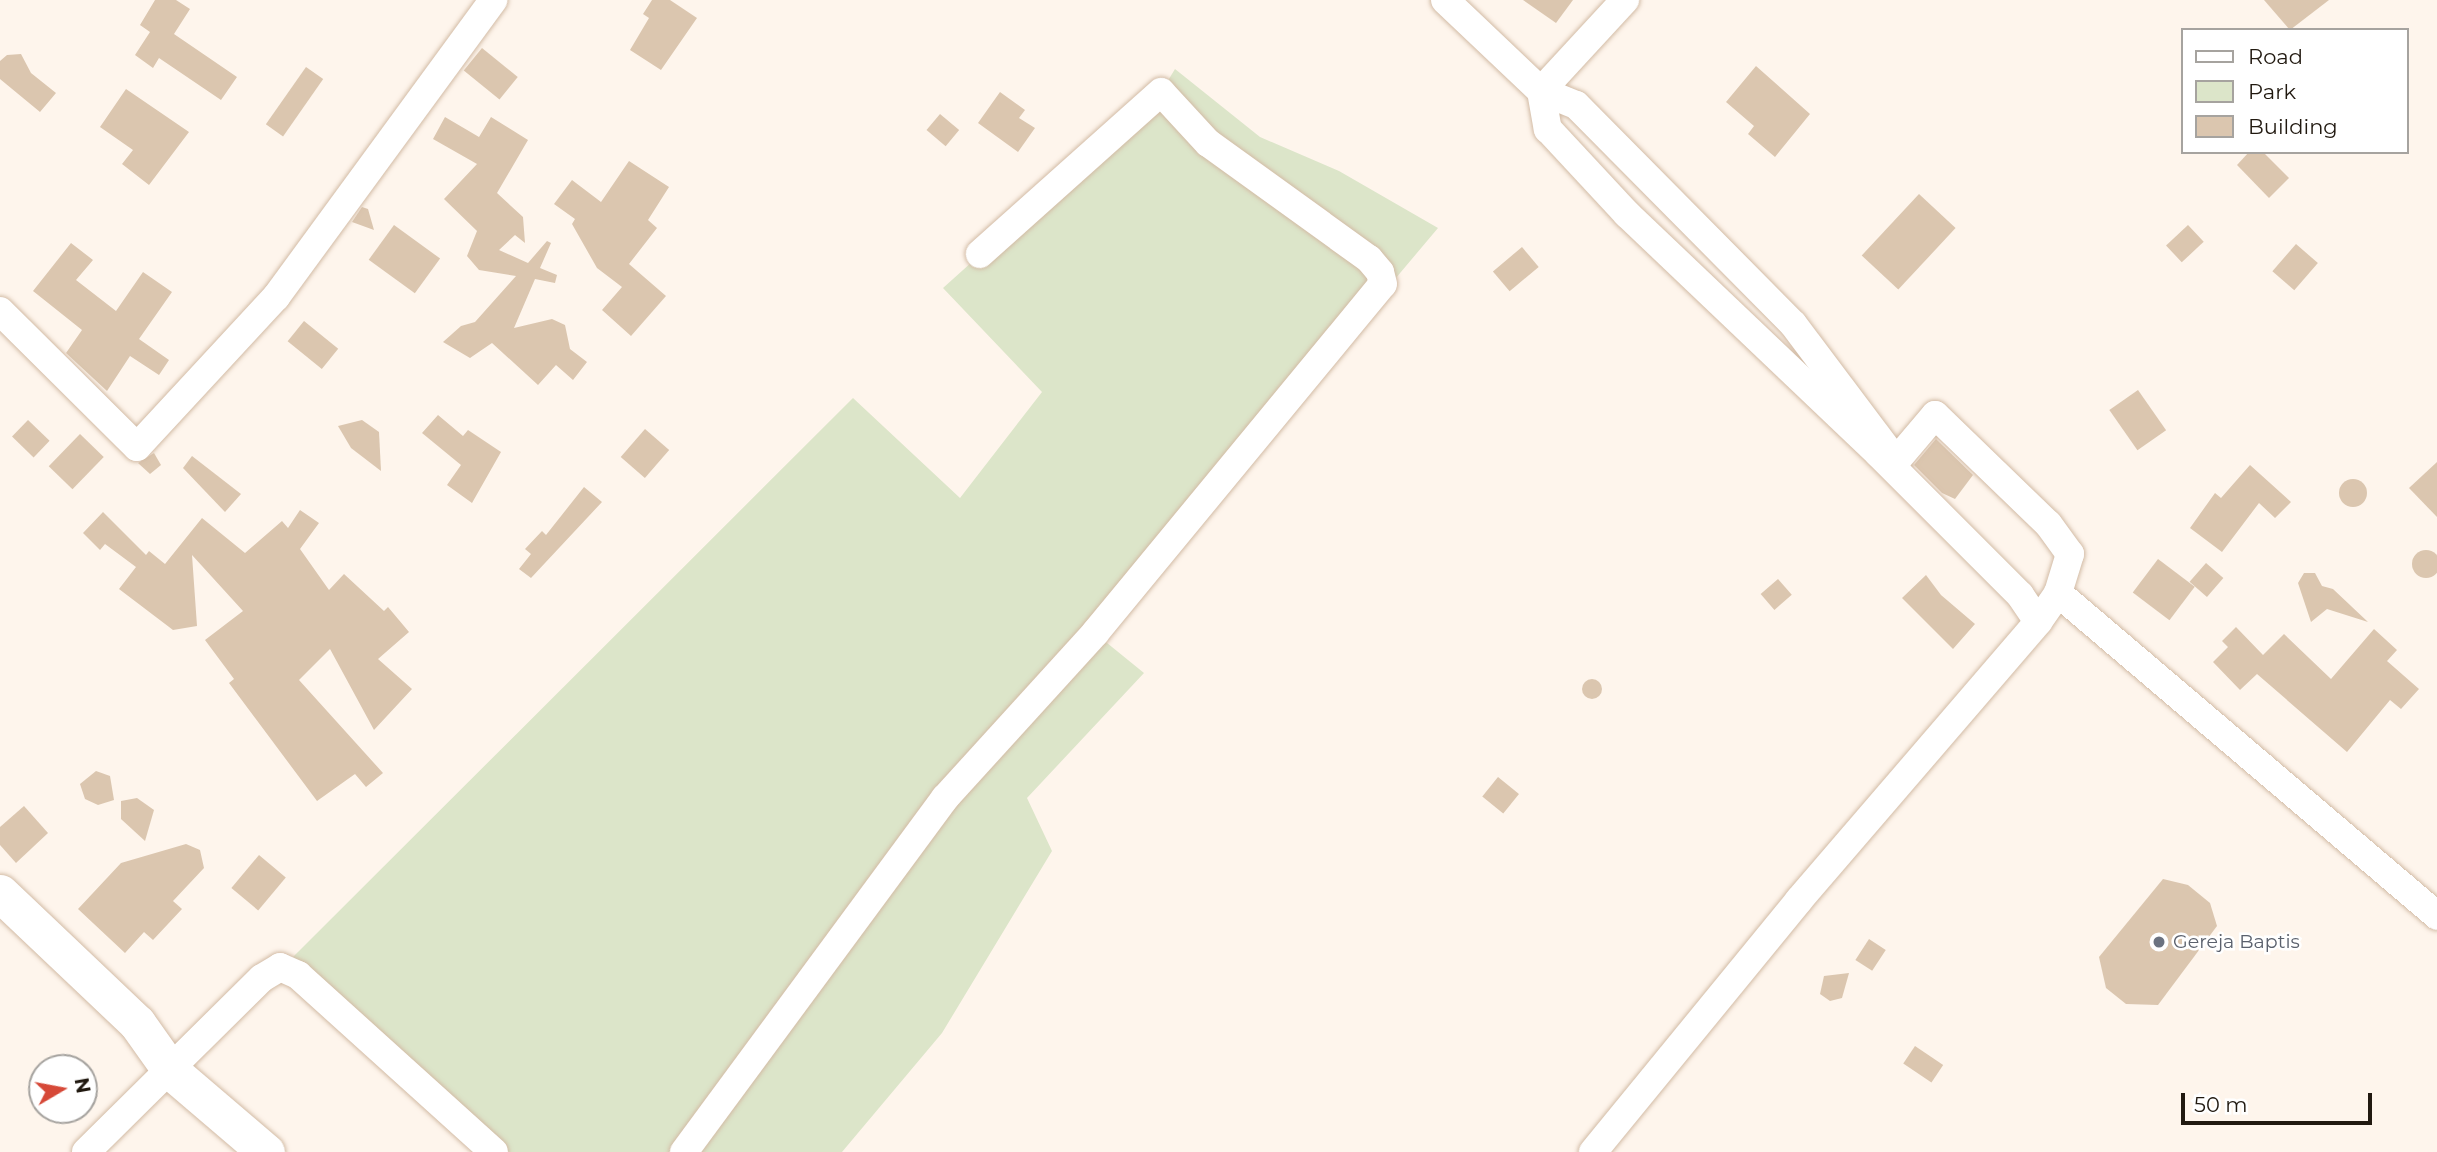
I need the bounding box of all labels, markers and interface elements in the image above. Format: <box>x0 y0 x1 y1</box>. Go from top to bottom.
legend <box>2182 28 2409 154</box>
text: Road <box>2248 44 2303 69</box>
text: Park <box>2248 79 2296 104</box>
text: Building <box>2248 114 2338 139</box>
place label: Gereja Baptis <box>2173 931 2300 953</box>
marker: Gereja Baptis <box>2151 934 2167 950</box>
north arrow <box>28 1054 98 1124</box>
text: N <box>70 1076 95 1095</box>
scale bar <box>2185 1078 2376 1122</box>
text: 50 m <box>2194 1092 2248 1117</box>

